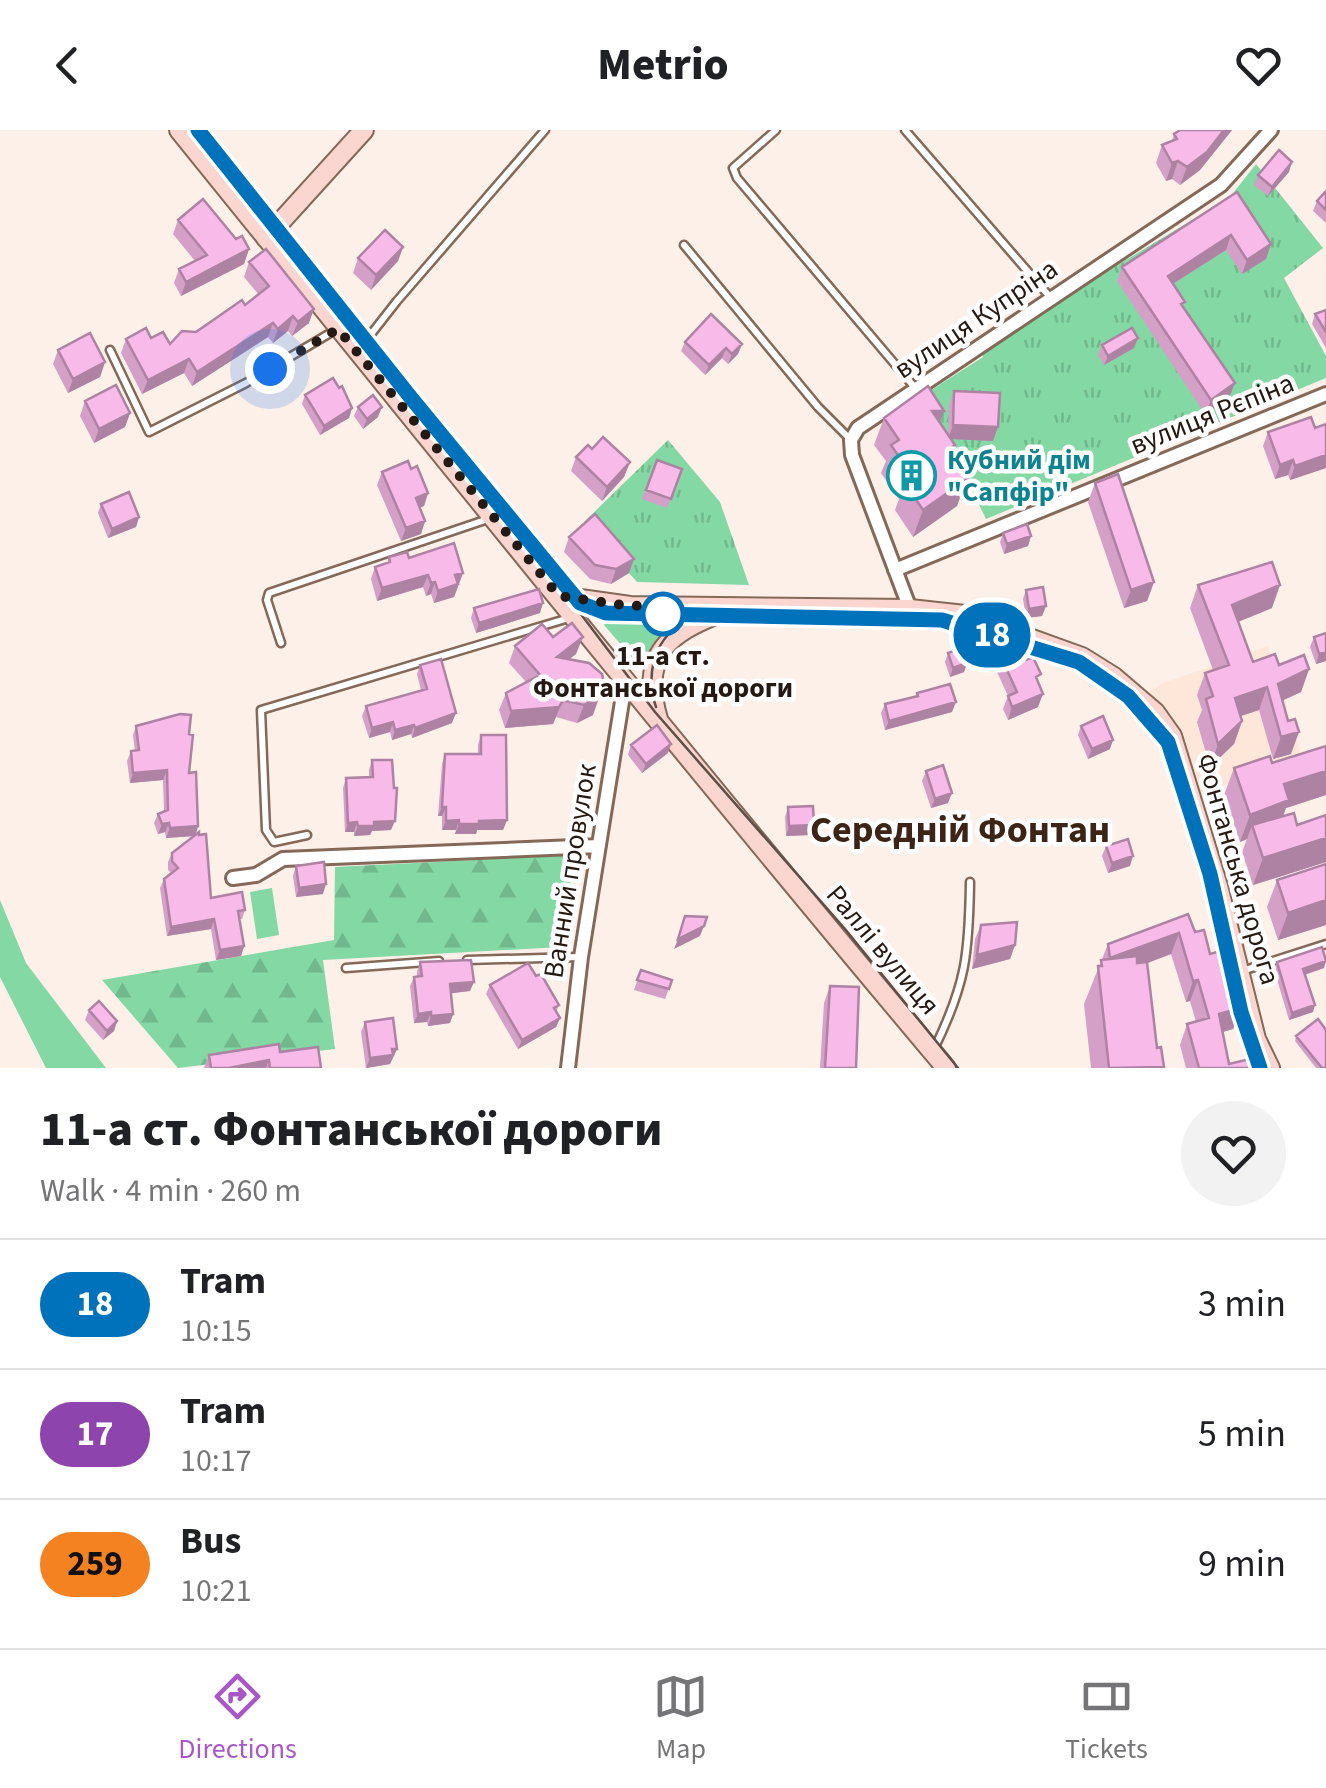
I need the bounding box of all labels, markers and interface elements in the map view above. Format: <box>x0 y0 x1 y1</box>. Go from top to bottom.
text: Metrio <box>597 33 729 97</box>
icon: back <box>40 38 95 93</box>
icon: heart <box>1231 38 1286 93</box>
street label: вулиця Купріна <box>886 249 1066 389</box>
your location <box>245 344 295 394</box>
street label: вулиця Рєпіна <box>1124 363 1300 465</box>
place label: Кубний дім "Сапфір" <box>947 440 1091 512</box>
building icon: Кубний дім "Сапфір" <box>886 450 938 502</box>
marker: 11-а ст. Фонтанської дороги <box>642 593 684 635</box>
line badge: 18 <box>947 602 1037 668</box>
text: 18 <box>974 610 1010 660</box>
place label: 11-а ст. Фонтанської дороги <box>533 636 793 708</box>
street label: Фонтанська дорога <box>1186 749 1290 989</box>
street label: Ванний провулок <box>533 761 607 981</box>
district label: Середній Фонтан <box>810 803 1110 857</box>
street label: Раллі вулиця <box>817 876 949 1024</box>
text: 11-а ст. Фонтанської дороги <box>40 1096 662 1164</box>
button: heart <box>1181 1101 1286 1206</box>
text: Walk · 4 min · 260 m <box>40 1168 301 1214</box>
text: Tram <box>180 1254 266 1308</box>
text: 3 min <box>1198 1277 1286 1331</box>
text: 18 <box>77 1279 113 1329</box>
text: 10:15 <box>180 1308 252 1354</box>
text: Tram <box>180 1384 266 1438</box>
text: 5 min <box>1198 1407 1286 1461</box>
text: 17 <box>77 1409 113 1459</box>
text: 10:17 <box>180 1438 252 1484</box>
text: Bus <box>180 1514 241 1568</box>
text: 9 min <box>1198 1537 1286 1591</box>
text: 259 <box>67 1539 123 1589</box>
text: 10:21 <box>180 1568 252 1614</box>
tab: Directions <box>178 1669 297 1769</box>
tab: Map <box>653 1669 708 1769</box>
tab: Tickets <box>1065 1669 1148 1769</box>

